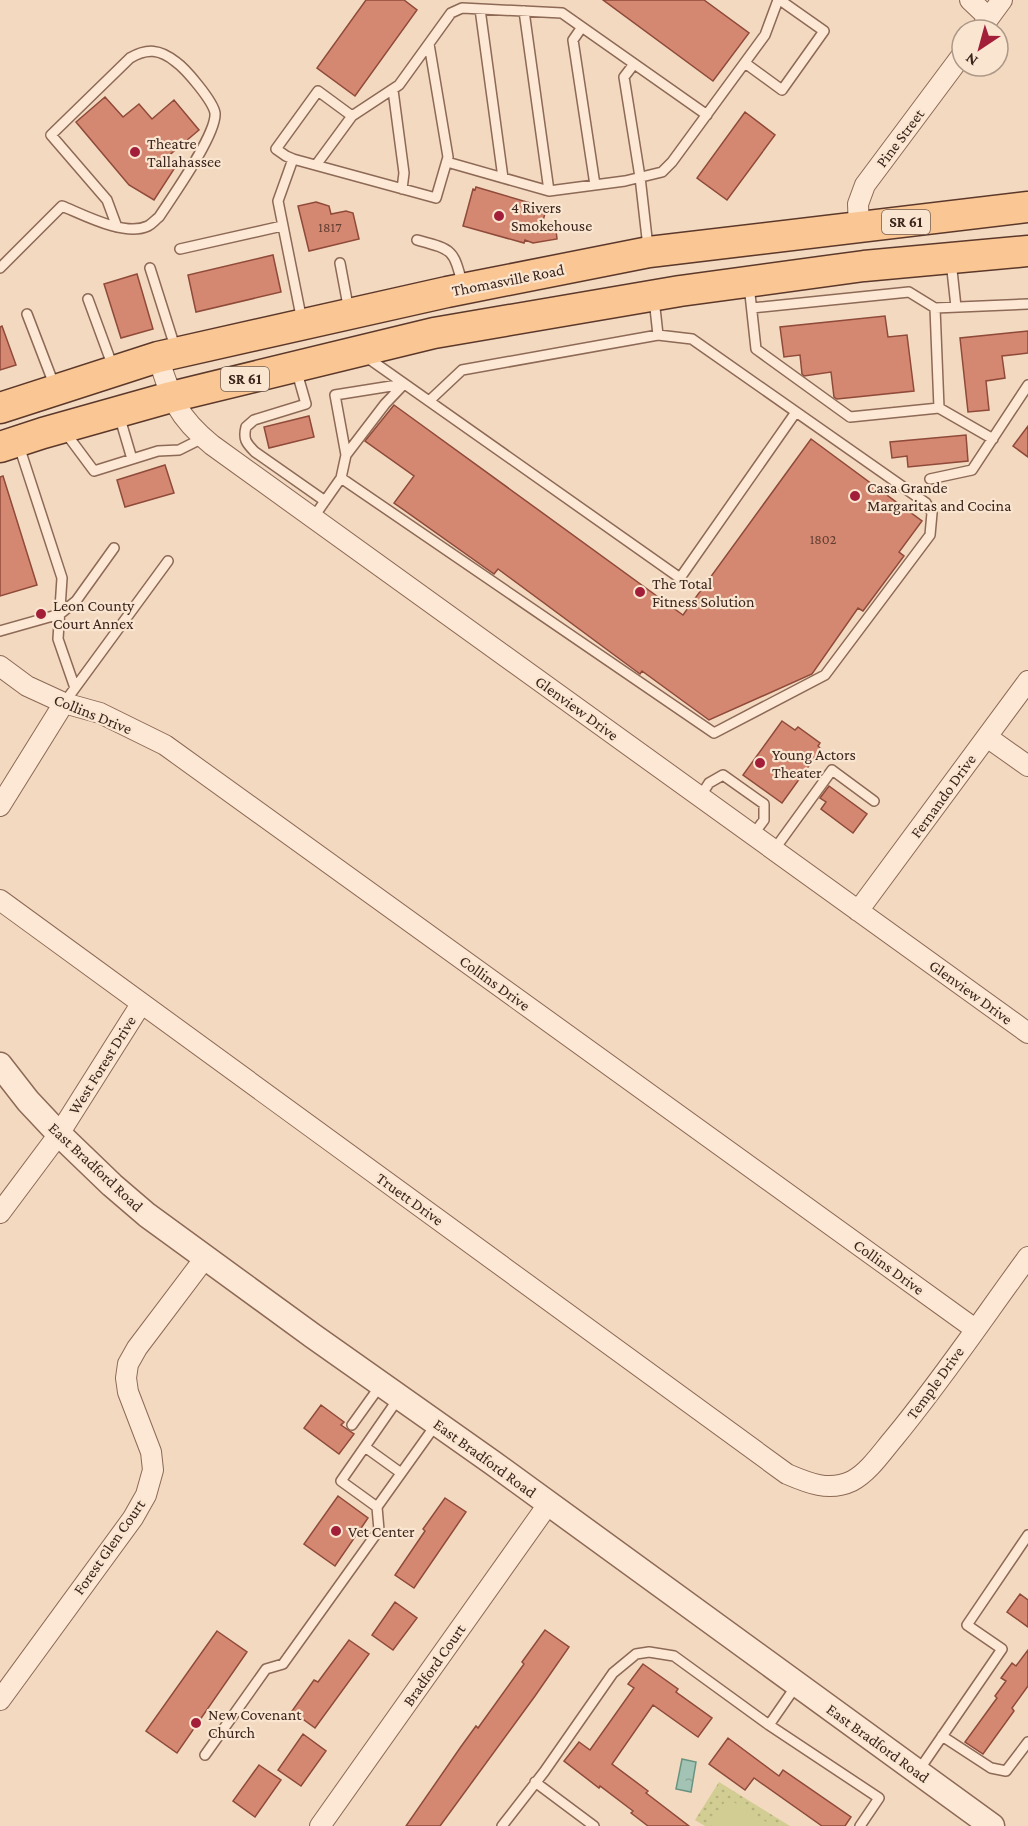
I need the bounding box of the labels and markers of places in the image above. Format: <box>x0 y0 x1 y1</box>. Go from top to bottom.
place label: Theatre Tallahassee <box>147 135 221 170</box>
marker: Theatre Tallahassee <box>128 145 142 159</box>
place label: 4 Rivers Smokehouse <box>511 199 592 234</box>
marker: 4 Rivers Smokehouse <box>492 209 506 223</box>
place label: Casa Grande Margaritas and Cocina <box>867 479 1012 515</box>
marker: Casa Grande Margaritas and Cocina <box>848 489 862 503</box>
place label: The Total Fitness Solution <box>652 575 755 610</box>
marker: The Total Fitness Solution <box>633 585 647 599</box>
place label: Leon County Court Annex <box>53 597 135 632</box>
marker: Leon County Court Annex <box>34 607 48 621</box>
place label: Young Actors Theater <box>772 746 856 781</box>
marker: Young Actors Theater <box>753 756 767 770</box>
place label: Vet Center <box>348 1523 415 1540</box>
marker: Vet Center <box>329 1524 343 1538</box>
place label: New Covenant Church <box>208 1706 302 1741</box>
marker: New Covenant Church <box>189 1716 203 1730</box>

